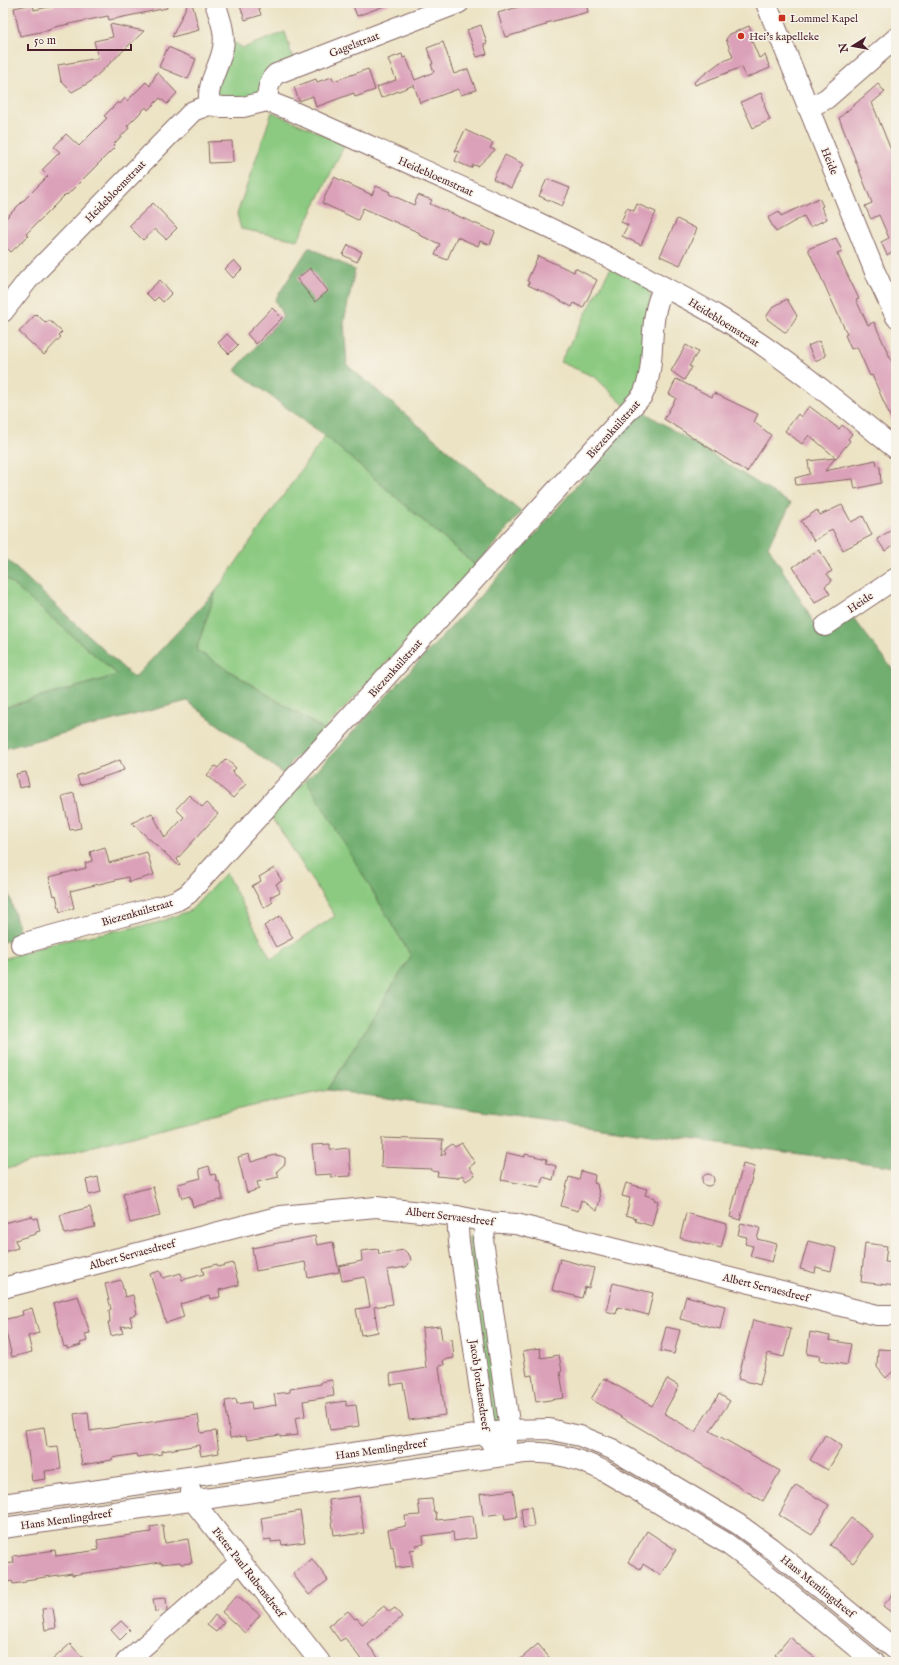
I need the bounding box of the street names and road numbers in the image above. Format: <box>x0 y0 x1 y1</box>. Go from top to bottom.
street label: Gagelstraat <box>327 29 382 61</box>
street label: Heide <box>817 146 841 177</box>
street label: Heidebloemstraat <box>396 154 476 200</box>
street label: Heidebloemstraat <box>82 157 149 226</box>
street label: Heidebloemstraat <box>685 295 762 350</box>
street label: Biezenkuilstraat <box>584 397 644 462</box>
street label: Heide <box>845 589 876 617</box>
street label: Biezenkuilstraat <box>366 636 426 701</box>
street label: Biezenkuilstraat <box>100 896 175 930</box>
street label: Albert Servaesdreef <box>404 1205 497 1230</box>
street label: Albert Servaesdreef <box>87 1236 179 1273</box>
street label: Albert Servaesdreef <box>720 1270 812 1306</box>
street label: Jacob Jordaensdreef <box>465 1337 493 1433</box>
street label: Hans Memlingdreef <box>335 1436 430 1463</box>
street label: Hans Memlingdreef <box>20 1506 115 1533</box>
street label: Pieter Paul Rubensdreef <box>209 1525 289 1622</box>
street label: Hans Memlingdreef <box>777 1552 859 1622</box>

